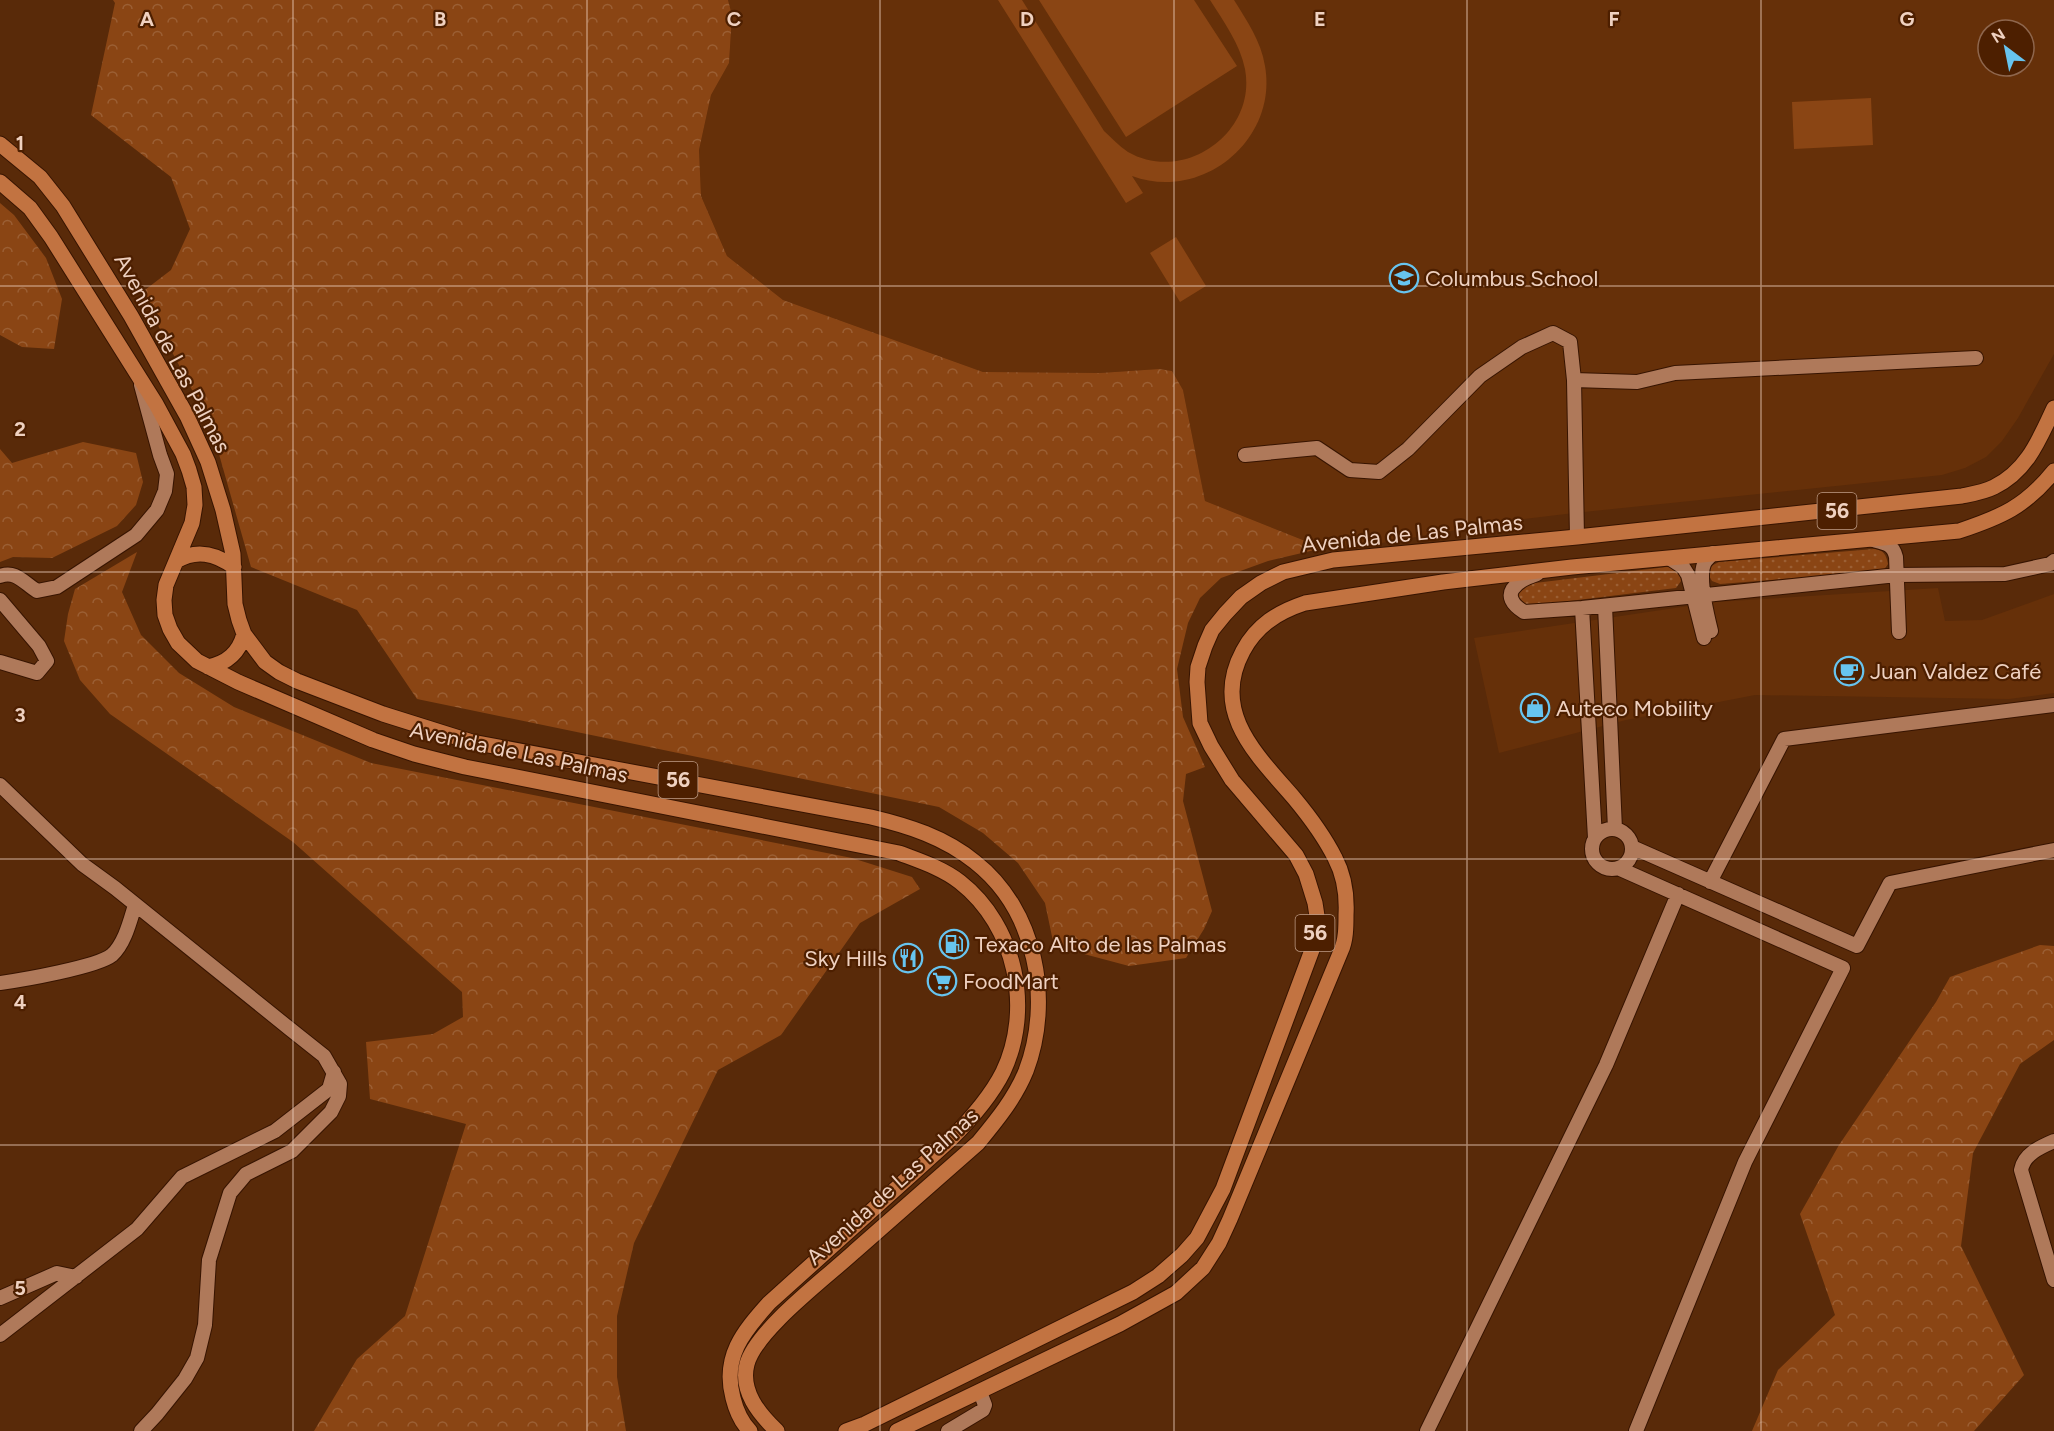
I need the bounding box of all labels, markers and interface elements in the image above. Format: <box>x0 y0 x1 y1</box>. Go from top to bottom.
text: A <box>140 7 155 31</box>
text: B <box>434 7 446 31</box>
text: C <box>727 7 741 31</box>
text: D <box>1020 7 1034 31</box>
text: E <box>1314 7 1326 31</box>
text: F <box>1608 7 1620 31</box>
text: G <box>1900 7 1915 31</box>
north arrow <box>1976 18 2036 78</box>
text: N <box>1988 24 2009 47</box>
text: 1 <box>16 131 24 155</box>
street label: Avenida de Las Palmas <box>108 249 237 458</box>
school or university icon: Columbus School <box>1388 262 1420 294</box>
place label: Columbus School <box>1425 265 1598 292</box>
text: 2 <box>14 417 26 441</box>
road number: 56 <box>1818 493 1856 529</box>
street label: Avenida de Las Palmas <box>1300 508 1524 559</box>
cafe icon: Juan Valdez Café <box>1833 655 1865 687</box>
place label: Juan Valdez Café <box>1870 658 2041 685</box>
shop icon: Auteco Mobility <box>1519 692 1551 724</box>
place label: Auteco Mobility <box>1556 695 1713 722</box>
text: 3 <box>14 703 26 727</box>
street label: Avenida de Las Palmas <box>407 716 630 789</box>
road number: 56 <box>658 762 698 798</box>
road number: 56 <box>1296 915 1334 951</box>
fuel station icon: Texaco Alto de las Palmas <box>938 928 970 960</box>
place label: Texaco Alto de las Palmas <box>975 931 1226 958</box>
restaurant icon: Sky Hills <box>892 942 924 974</box>
place label: Sky Hills <box>804 945 887 972</box>
supermarket icon: FoodMart <box>926 965 958 997</box>
place label: FoodMart <box>963 968 1059 995</box>
text: 4 <box>14 990 27 1014</box>
street label: Avenida de Las Palmas <box>801 1102 984 1271</box>
text: 5 <box>14 1276 26 1300</box>

